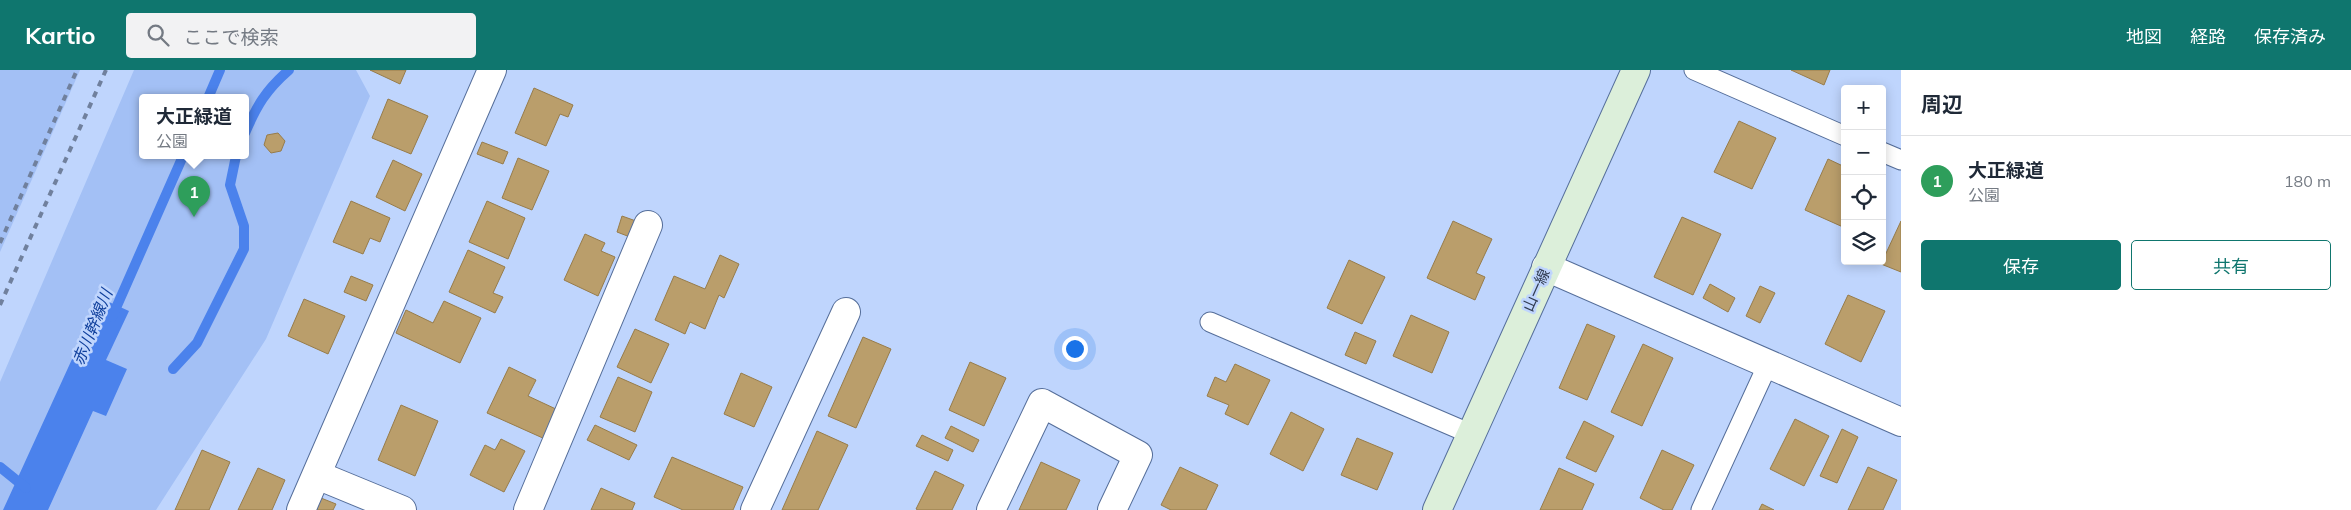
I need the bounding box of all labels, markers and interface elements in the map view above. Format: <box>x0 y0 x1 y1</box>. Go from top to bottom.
search box <box>126 13 476 58</box>
text: Kartio <box>25 20 96 50</box>
icon: search <box>144 21 172 49</box>
text: ここで検索 <box>184 25 279 49</box>
text: 地図 <box>2126 25 2162 48</box>
text: 経路 <box>2190 25 2226 48</box>
text: 保存済み <box>2254 25 2326 48</box>
map controls <box>1841 85 1886 265</box>
button: + <box>1841 85 1886 130</box>
text: 周辺 <box>1921 91 1963 117</box>
popup <box>139 94 249 159</box>
text: 大正緑道 <box>156 104 232 128</box>
button: − <box>1841 130 1886 175</box>
text: 公園 <box>156 131 188 151</box>
text: 大正緑道 <box>1968 158 2044 182</box>
text: 1 <box>1932 171 1942 191</box>
text: 180 m <box>2284 171 2331 191</box>
button: locate <box>1841 175 1886 220</box>
pin: 1 <box>178 176 210 217</box>
text: 公園 <box>1968 185 2000 205</box>
button: layers <box>1841 220 1886 265</box>
button: 保存 <box>1921 240 2121 290</box>
button: 共有 <box>2131 240 2331 290</box>
street label: 山一線 <box>1518 266 1554 314</box>
water label: 赤川幹線川 <box>68 284 117 368</box>
your location <box>1062 336 1088 362</box>

